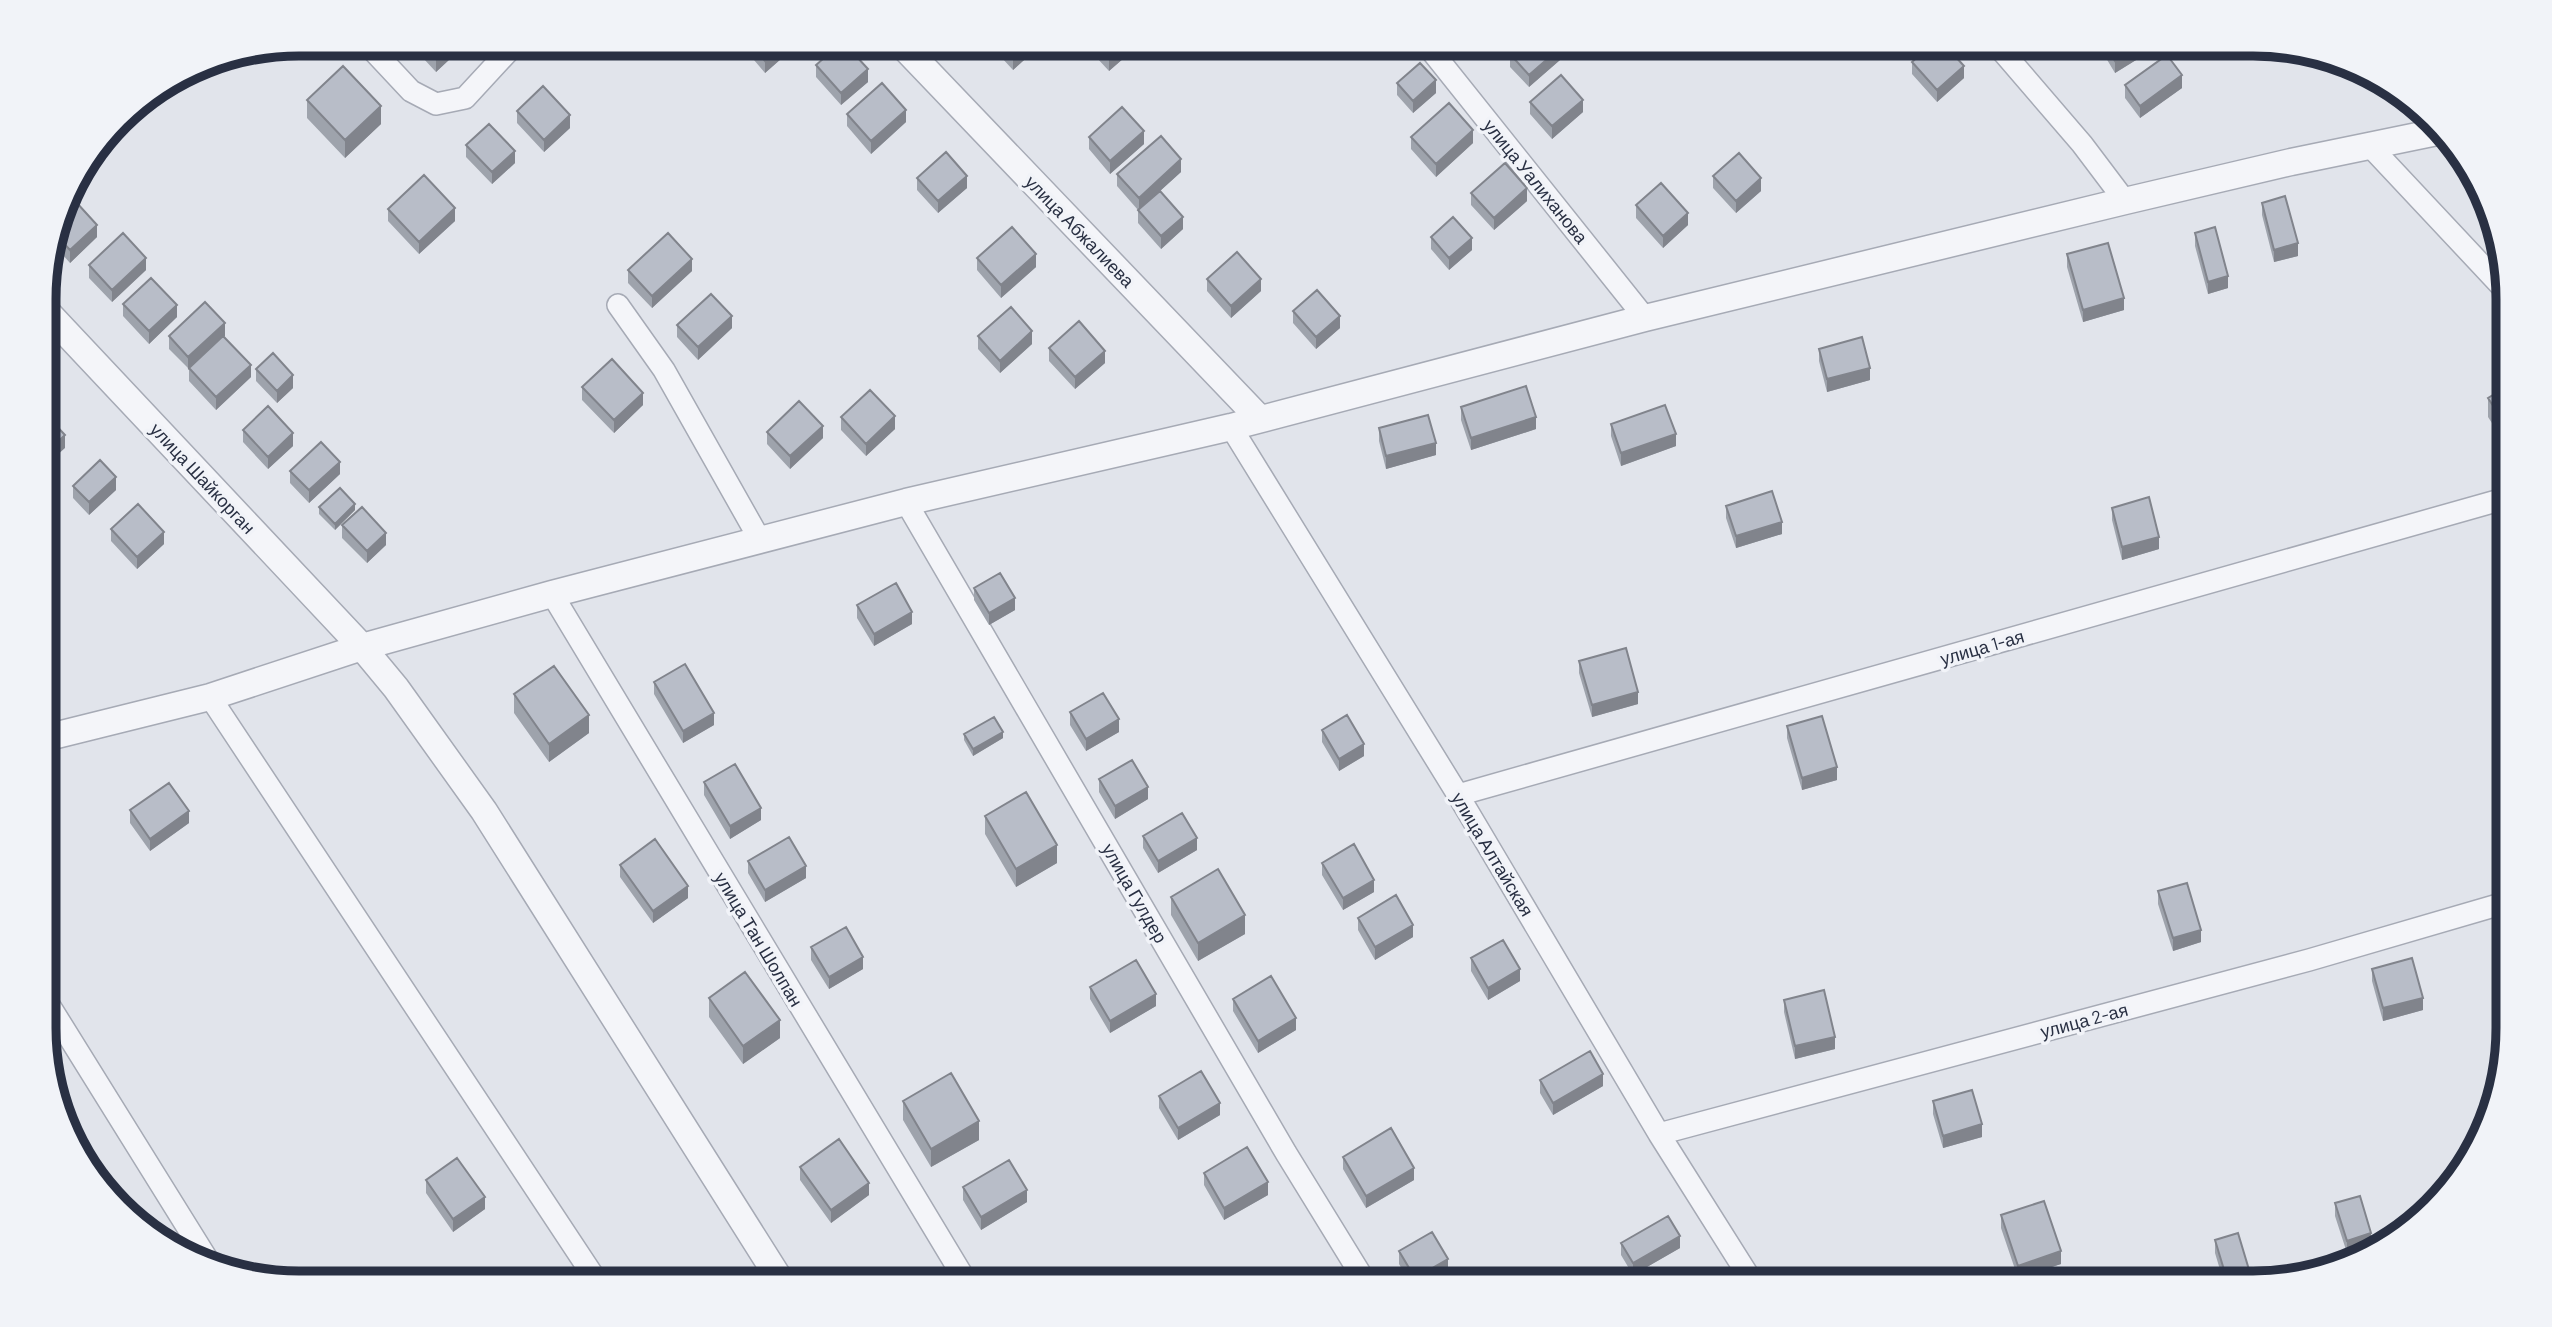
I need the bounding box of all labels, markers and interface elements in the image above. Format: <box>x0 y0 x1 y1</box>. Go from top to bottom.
street label: улица Уалиханова <box>1479 115 1593 248</box>
street label: улица Абжалиева <box>1021 170 1140 292</box>
street label: улица Шайкорган <box>146 418 260 538</box>
street label: улица 1-ая <box>1938 625 2026 669</box>
street label: улица Алтайская <box>1447 788 1539 920</box>
street label: улица Гулдер <box>1098 839 1172 947</box>
street label: улица Тан Шолпан <box>710 868 808 1010</box>
street label: улица 2-ая <box>2038 998 2130 1042</box>

